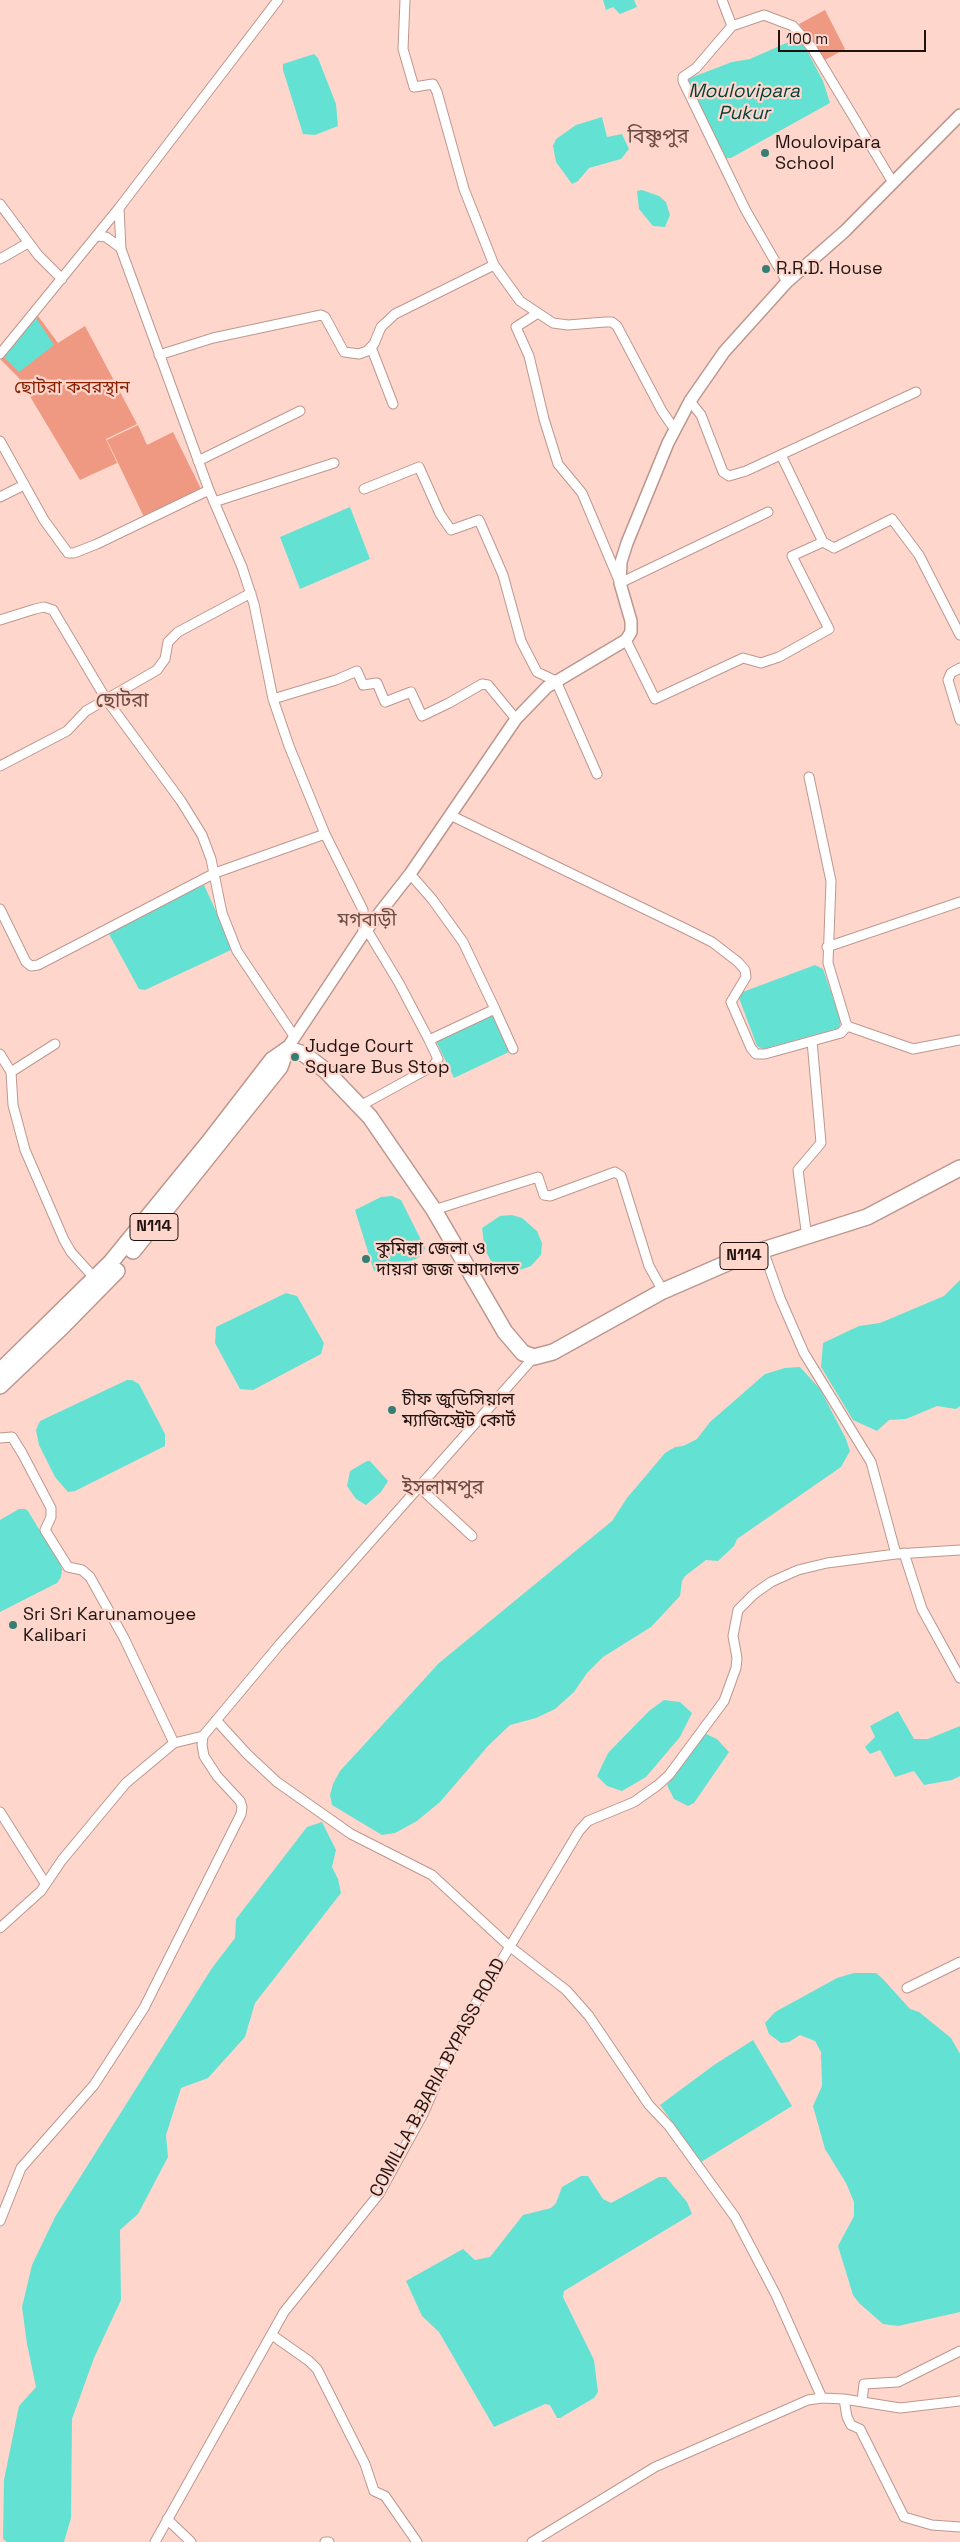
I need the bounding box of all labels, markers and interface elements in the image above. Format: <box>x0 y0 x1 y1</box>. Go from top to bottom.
scale bar <box>780 20 928 52</box>
text: 100 m <box>786 29 828 48</box>
water label: Moulovipara Pukur <box>688 81 800 125</box>
district label: বিষ্ণুপুর <box>627 126 689 150</box>
place label: Moulovipara School <box>775 132 881 174</box>
marker: Moulovipara School <box>759 147 771 159</box>
place label: R.R.D. House <box>776 258 883 280</box>
marker: R.R.D. House <box>760 263 772 275</box>
park label: ছোটরা কবরস্থান <box>14 377 130 399</box>
district label: ছোটরা <box>96 690 148 714</box>
district label: মগবাড়ী <box>338 910 396 932</box>
place label: Judge Court Square Bus Stop <box>305 1036 449 1078</box>
marker: Judge Court Square Bus Stop <box>289 1051 301 1063</box>
road number: N114 <box>130 1214 178 1240</box>
place label: কুমিল্লা জেলা ও দায়রা জজ আদালত <box>376 1238 519 1280</box>
road number: N114 <box>720 1242 768 1270</box>
marker: কুমিল্লা জেলা ও দায়রা জজ আদালত <box>360 1253 372 1265</box>
place label: চীফ জুডিসিয়াল ম্যাজিস্ট্রেট কোর্ট <box>402 1389 515 1432</box>
marker: চীফ জুডিসিয়াল ম্যাজিস্ট্রেট কোর্ট <box>386 1404 398 1416</box>
district label: ইসলামপুর <box>402 1477 484 1501</box>
place label: Sri Sri Karunamoyee Kalibari <box>23 1604 196 1646</box>
marker: Sri Sri Karunamoyee Kalibari <box>7 1619 19 1631</box>
street label: COMILLA B.BARIA BYPASS ROAD <box>366 1955 510 2201</box>

